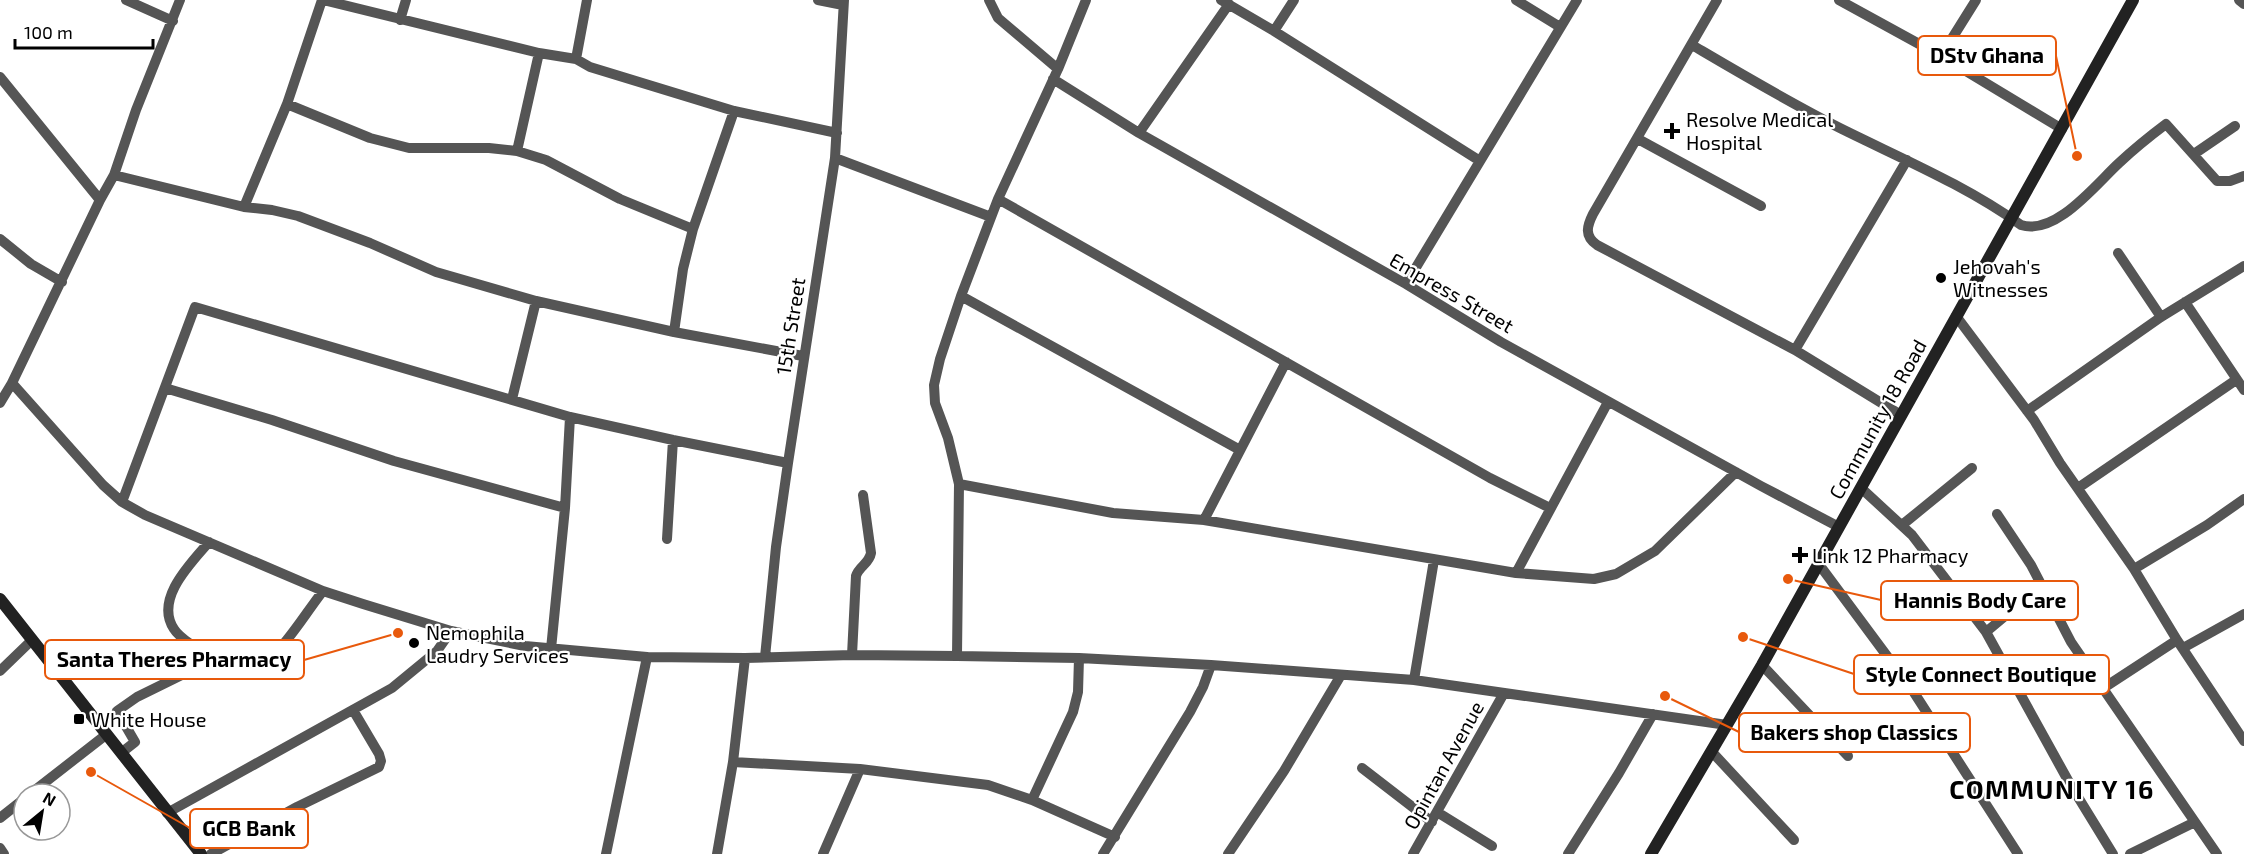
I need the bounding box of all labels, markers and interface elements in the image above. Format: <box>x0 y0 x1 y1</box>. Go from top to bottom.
scale bar <box>15 12 153 50</box>
text: 100 m <box>24 21 73 43</box>
callout: DStv Ghana <box>1918 36 2056 75</box>
text: DStv Ghana <box>1930 42 2044 67</box>
place label: Resolve Medical Hospital <box>1686 107 1833 154</box>
marker: Resolve Medical Hospital <box>1663 122 1681 140</box>
street label: Empress Street <box>1386 247 1519 337</box>
place label: Jehovah's Witnesses <box>1953 254 2048 301</box>
marker: Jehovah's Witnesses <box>1934 271 1948 285</box>
street label: 15th Street <box>770 275 810 376</box>
street label: Community 18 Road <box>1823 335 1931 503</box>
place label: Link 12 Pharmacy <box>1812 543 1969 567</box>
marker: Link 12 Pharmacy <box>1793 548 1807 562</box>
callout: Hannis Body Care <box>1881 581 2078 620</box>
text: Hannis Body Care <box>1894 587 2066 613</box>
place label: Nemophila Laudry Services <box>426 620 569 667</box>
marker: Nemophila Laudry Services <box>407 636 421 650</box>
callout: Santa Theres Pharmacy <box>45 640 304 679</box>
text: Santa Theres Pharmacy <box>57 646 291 672</box>
callout: Style Connect Boutique <box>1854 655 2109 694</box>
text: Style Connect Boutique <box>1865 661 2097 687</box>
street label: Opintan Avenue <box>1398 697 1488 833</box>
place label: White House <box>91 707 206 731</box>
marker: White House <box>72 712 86 726</box>
callout: Bakers shop Classics <box>1739 713 1970 752</box>
text: Bakers shop Classics <box>1750 719 1958 744</box>
district label: COMMUNITY 16 <box>1949 773 2155 804</box>
north arrow <box>12 782 72 842</box>
text: N <box>40 787 60 810</box>
callout: GCB Bank <box>190 809 308 848</box>
text: GCB Bank <box>202 815 296 840</box>

